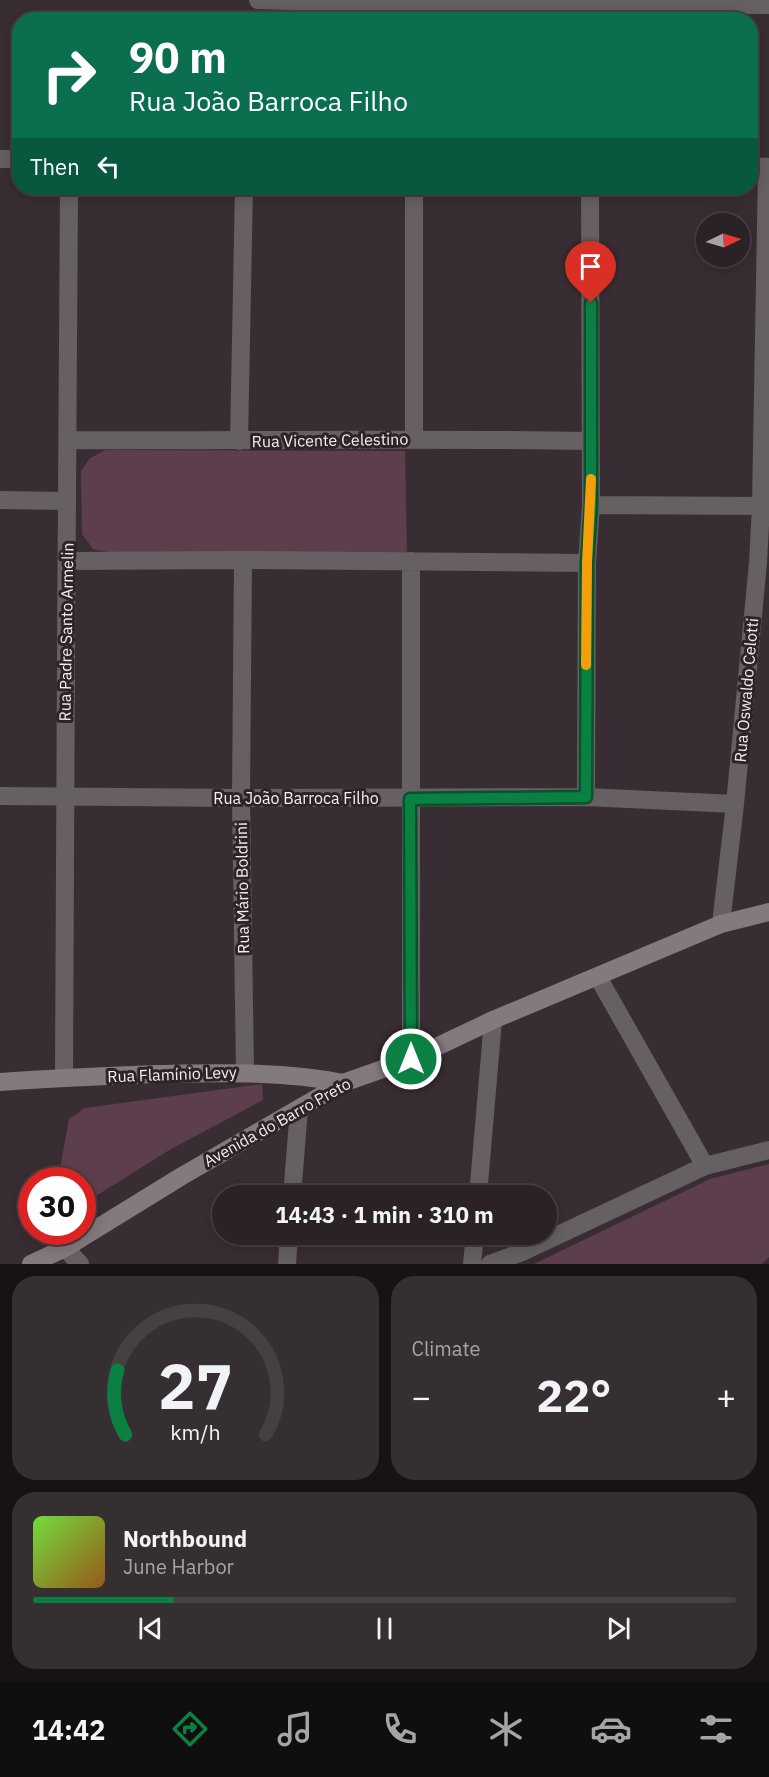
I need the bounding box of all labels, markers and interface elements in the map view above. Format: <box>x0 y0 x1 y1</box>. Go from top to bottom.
text: 90 m <box>129 30 227 85</box>
icon: right <box>30 36 108 114</box>
text: Rua João Barroca Filho <box>129 83 408 118</box>
icon: left <box>92 150 125 183</box>
text: Then <box>30 152 80 181</box>
north arrow <box>696 213 750 267</box>
map controls <box>696 213 750 267</box>
pin <box>565 241 616 303</box>
icon: arrive <box>574 250 607 283</box>
street label: Rua Vicente Celestino <box>252 429 408 451</box>
street label: Rua Padre Santo Armelin <box>54 542 78 722</box>
street label: Rua Oswaldo Celotti <box>730 617 762 763</box>
street label: Rua João Barroca Filho <box>213 788 379 808</box>
street label: Rua Mário Boldrini <box>231 822 253 954</box>
position arrow <box>379 1027 443 1091</box>
street label: Rua Flamínio Levy <box>107 1062 237 1086</box>
street label: Avenida do Barro Preto <box>200 1073 354 1171</box>
speed limit sign: 30 <box>18 1167 96 1245</box>
text: 14:43 · 1 min · 310 m <box>275 1200 494 1229</box>
text: Climate <box>412 1335 480 1362</box>
text: 27 <box>158 1345 233 1426</box>
text: 22° <box>536 1366 611 1424</box>
text: − <box>412 1375 431 1418</box>
text: + <box>716 1375 736 1418</box>
text: km/h <box>170 1418 220 1446</box>
text: Northbound <box>123 1524 247 1553</box>
text: June Harbor <box>123 1553 234 1580</box>
icon: previous <box>134 1612 167 1645</box>
icon: pause <box>368 1612 401 1645</box>
icon: next <box>602 1612 635 1645</box>
icon: directions <box>169 1708 211 1750</box>
icon: music <box>274 1708 316 1750</box>
icon: phone <box>379 1708 421 1750</box>
icon: climate <box>485 1708 527 1750</box>
icon: car <box>590 1708 632 1750</box>
icon: filters <box>695 1708 737 1750</box>
text: 14:42 <box>32 1712 105 1747</box>

